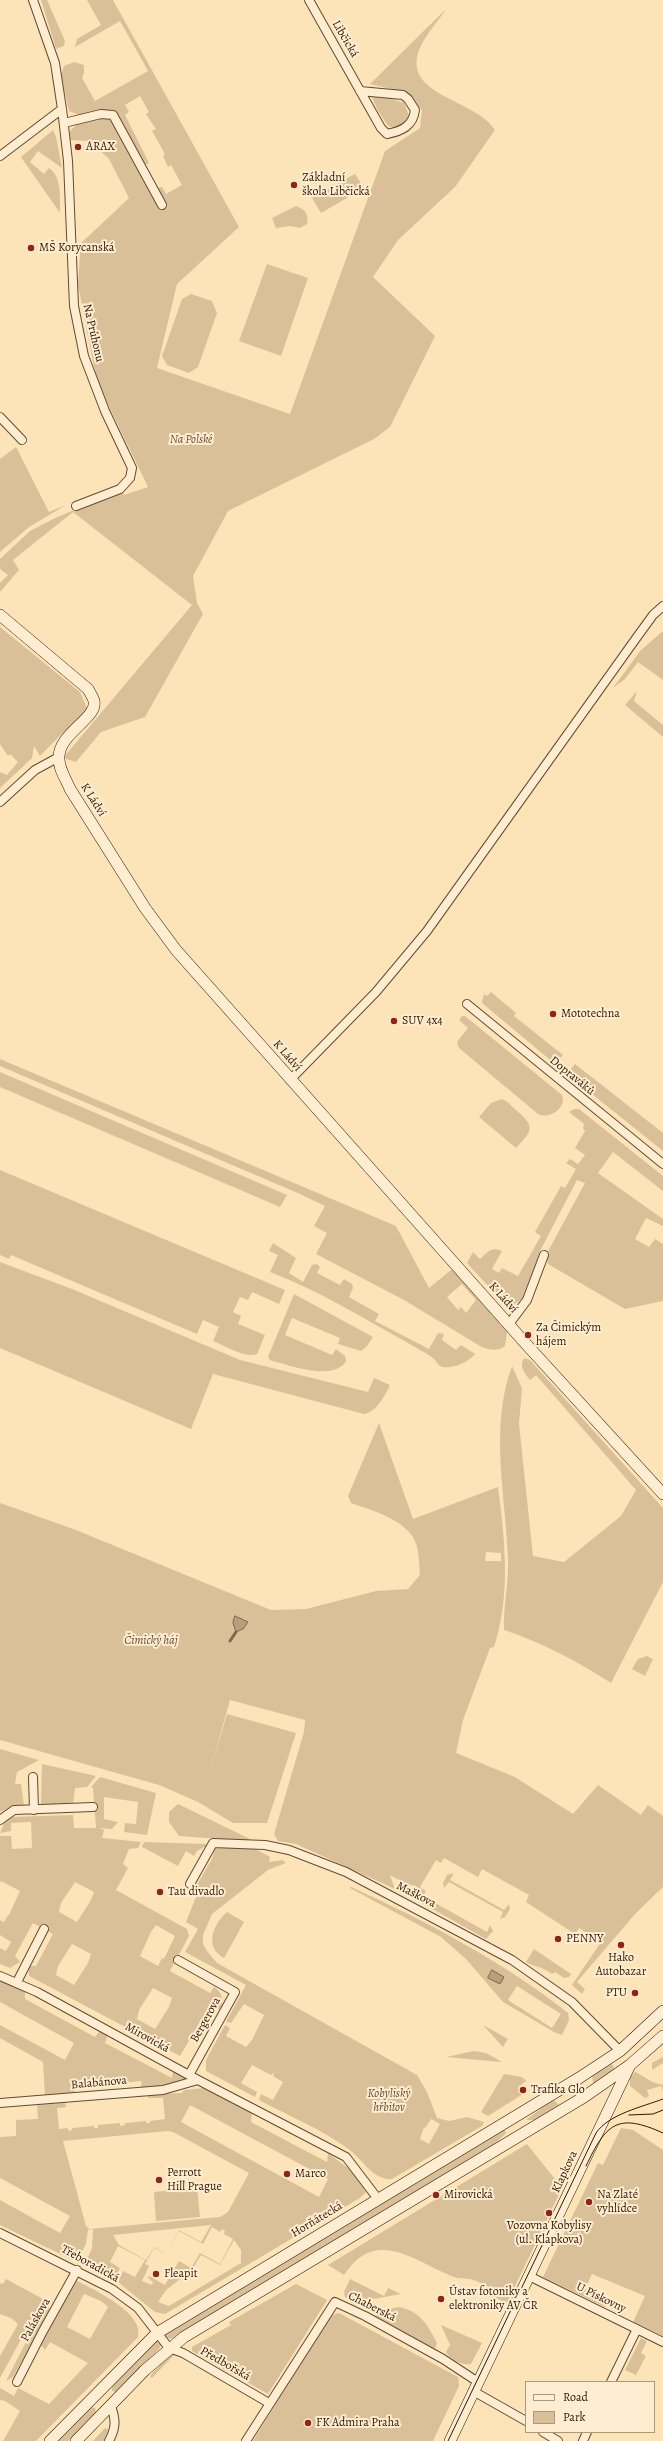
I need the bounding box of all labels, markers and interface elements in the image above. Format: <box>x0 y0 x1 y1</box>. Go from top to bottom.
street label: Libčická <box>329 18 361 60</box>
place label: ARAX <box>86 140 115 154</box>
marker: ARAX <box>73 142 83 152</box>
place label: Základní škola Libčická <box>302 171 370 199</box>
marker: Základní škola Libčická <box>289 180 299 190</box>
place label: MŠ Korycanská <box>39 241 114 255</box>
marker: MŠ Korycanská <box>26 243 36 253</box>
street label: Na Průhonu <box>79 302 107 364</box>
park label: Na Polské <box>170 433 212 447</box>
street label: K Ládví <box>77 781 109 819</box>
place label: Mototechna <box>561 1007 620 1021</box>
marker: Mototechna <box>548 1009 558 1019</box>
place label: SUV 4x4 <box>402 1014 443 1028</box>
marker: SUV 4x4 <box>389 1016 399 1026</box>
street label: K Ládví <box>270 1037 304 1075</box>
street label: Dopraváků <box>547 1053 597 1099</box>
street label: K Ládví <box>485 1280 521 1316</box>
place label: Za Čimickým hájem <box>536 1321 601 1349</box>
marker: Za Čimickým hájem <box>523 1330 533 1340</box>
park label: Čimický háj <box>124 1634 178 1648</box>
street label: Maškova <box>394 1879 438 1911</box>
place label: Tau divadlo <box>168 1885 224 1899</box>
marker: Tau divadlo <box>155 1887 165 1897</box>
place label: PENNY <box>566 1932 603 1946</box>
marker: PENNY <box>553 1934 563 1944</box>
marker: Hako Autobazar <box>616 1940 626 1950</box>
place label: Hako Autobazar <box>596 1951 646 1979</box>
place label: PTU <box>606 1986 627 2000</box>
marker: PTU <box>630 1988 640 1998</box>
street label: Bergerova <box>188 1995 224 2045</box>
street label: Mirovická <box>122 2020 172 2056</box>
street label: Balabánova <box>70 2073 128 2093</box>
place label: Trafika Glo <box>531 2083 585 2097</box>
marker: Trafika Glo <box>518 2085 528 2095</box>
park label: Kobyliský hřbitov <box>367 2087 411 2115</box>
street label: Klapkova <box>549 2149 581 2195</box>
place label: Perrott Hill Prague <box>167 2166 222 2194</box>
place label: Marco <box>295 2167 326 2181</box>
marker: Marco <box>282 2169 292 2179</box>
marker: Perrott Hill Prague <box>154 2175 164 2185</box>
place label: Mirovická <box>444 2188 493 2202</box>
place label: Na Zlaté vyhlídce <box>597 2188 638 2216</box>
marker: Mirovická <box>431 2190 441 2200</box>
marker: Na Zlaté vyhlídce <box>584 2197 594 2207</box>
street label: Horňátecká <box>289 2199 345 2241</box>
marker: Vozovna Kobylisy (ul. Klapkova) <box>544 2208 554 2218</box>
place label: Vozovna Kobylisy (ul. Klapkova) <box>507 2219 591 2247</box>
street label: Třeboradická <box>58 2242 122 2286</box>
place label: Fleapit <box>164 2267 198 2281</box>
marker: Fleapit <box>151 2269 161 2279</box>
street label: U Pískovny <box>574 2280 628 2316</box>
place label: Ústav fotoniky a elektroniky AV ČR <box>449 2285 538 2313</box>
street label: Chaberská <box>346 2289 398 2325</box>
marker: Ústav fotoniky a elektroniky AV ČR <box>436 2294 446 2304</box>
street label: Paláskova <box>18 2296 54 2344</box>
street label: Předbořská <box>197 2344 253 2384</box>
legend <box>525 2381 655 2433</box>
text: Road <box>563 2389 588 2405</box>
text: Park <box>563 2409 586 2425</box>
place label: FK Admira Praha <box>316 2416 400 2430</box>
marker: FK Admira Praha <box>303 2418 313 2428</box>

